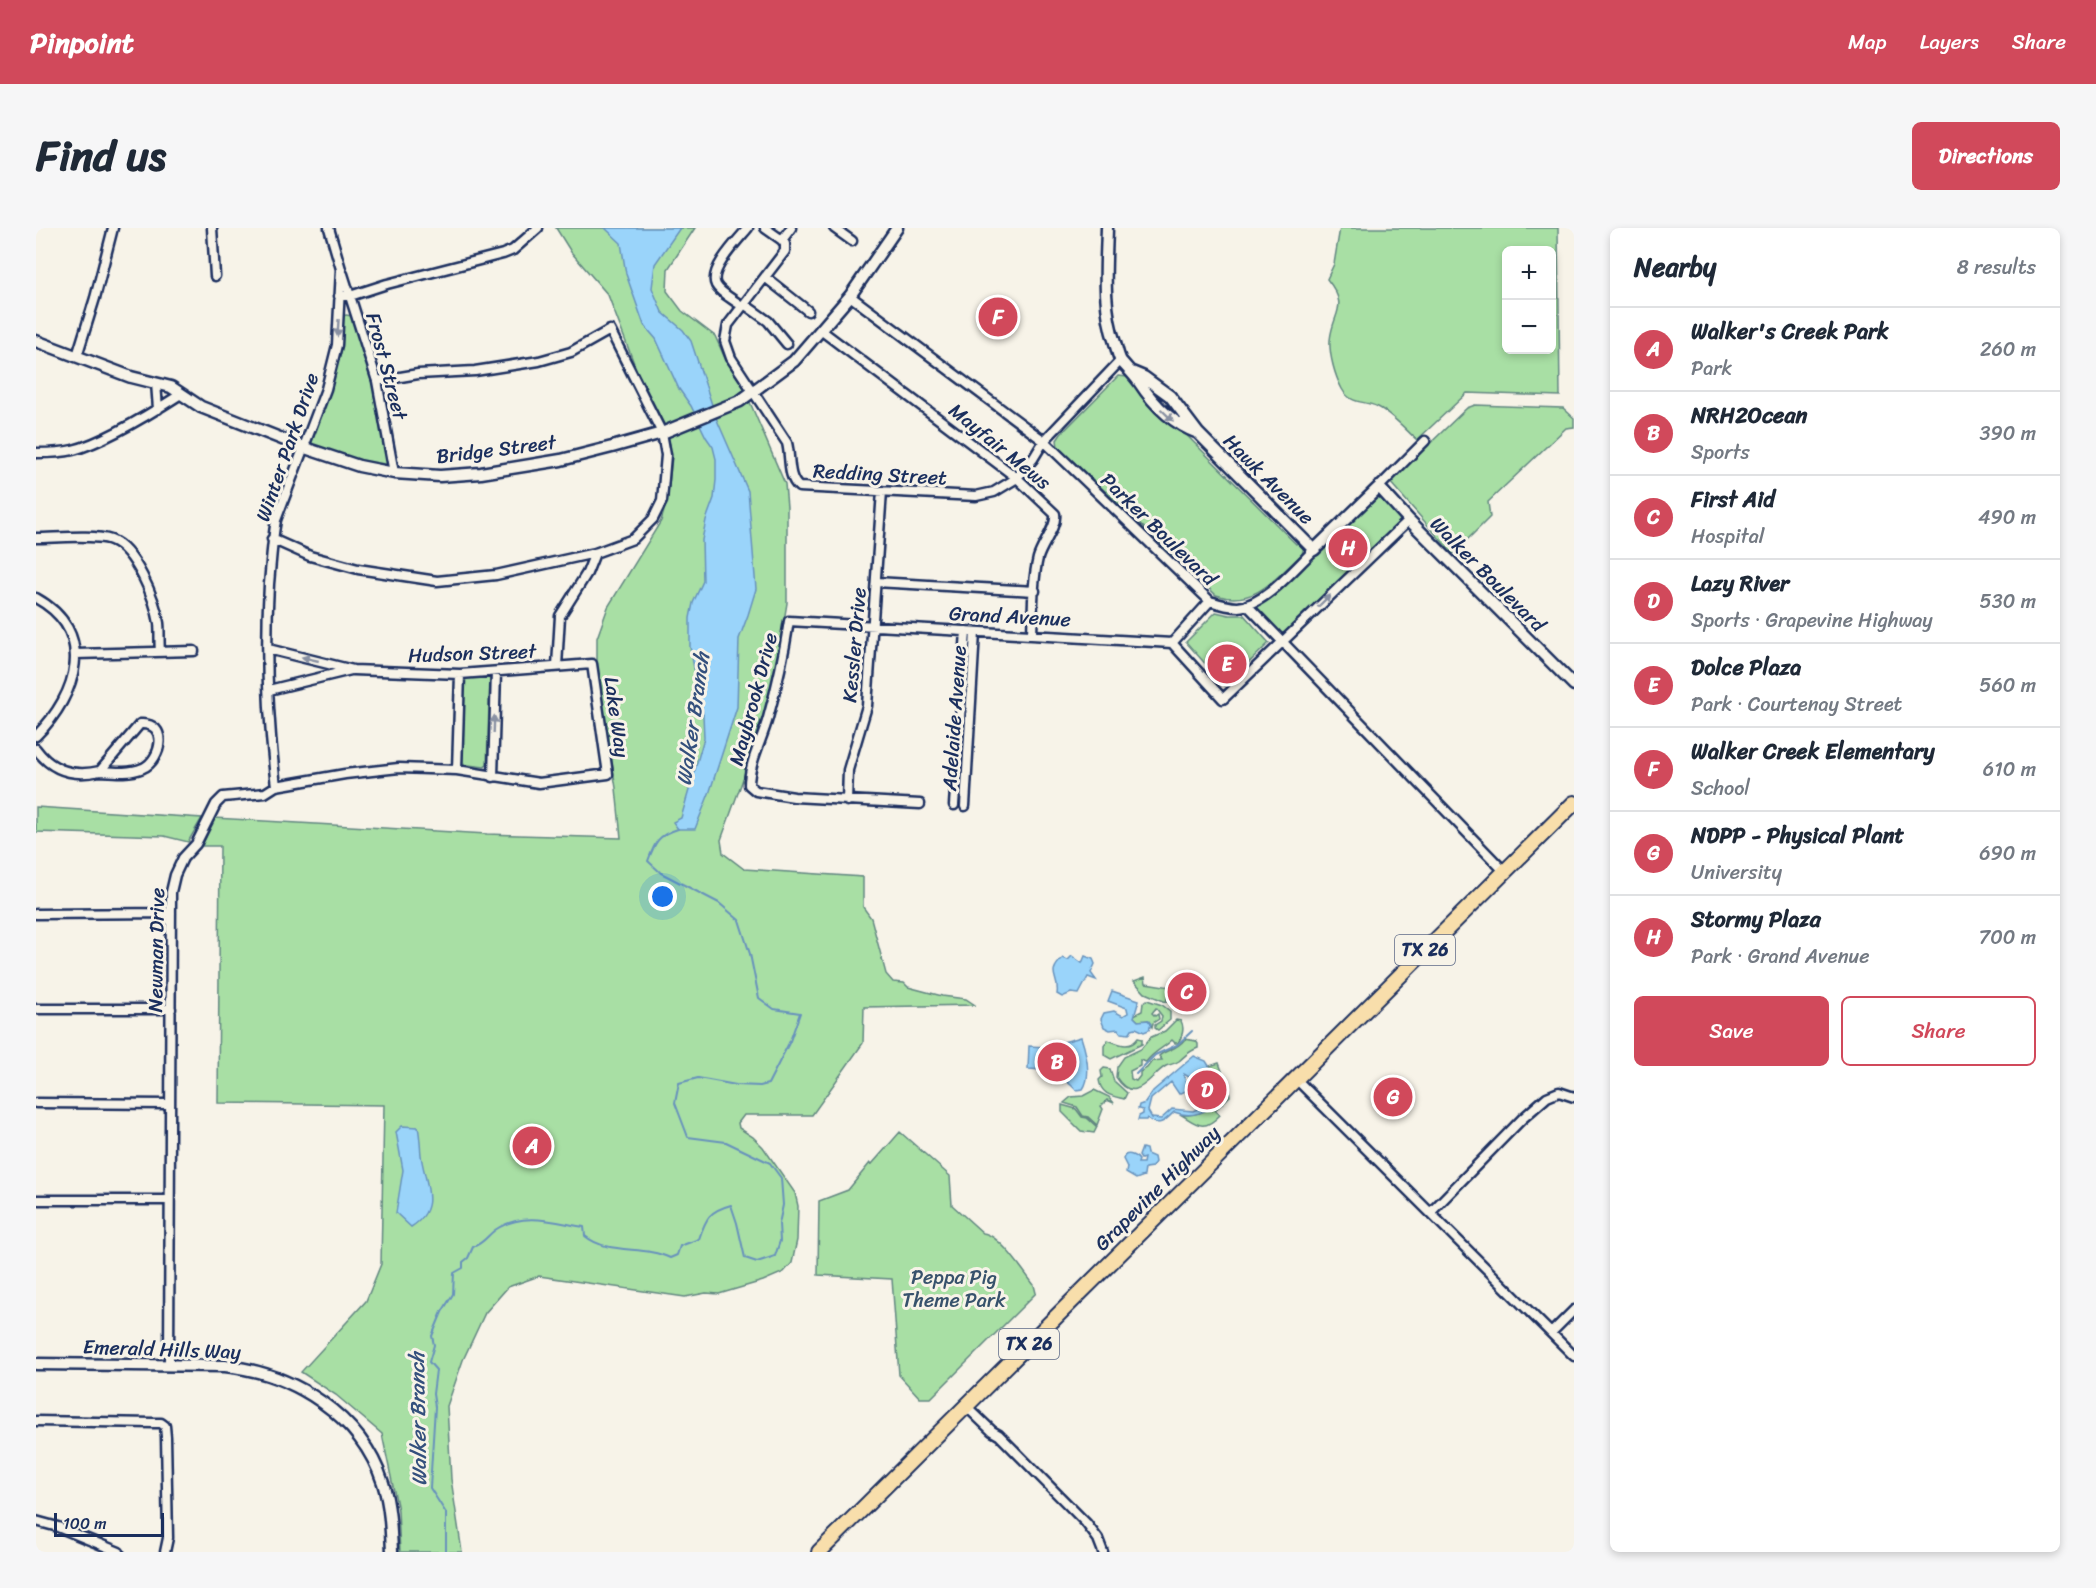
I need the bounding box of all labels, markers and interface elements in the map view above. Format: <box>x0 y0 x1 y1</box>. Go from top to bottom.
text: Pinpoint <box>30 18 134 67</box>
text: Map <box>1848 23 1887 61</box>
text: Layers <box>1920 23 1979 61</box>
text: Share <box>2012 23 2066 61</box>
text: Find us <box>36 119 166 193</box>
button: Directions <box>1912 122 2060 190</box>
text: Nearby <box>1634 244 1716 290</box>
map controls <box>1502 246 1556 354</box>
button: + <box>1502 246 1556 300</box>
text: 8 results <box>1957 250 2036 285</box>
pin: F <box>978 294 1018 340</box>
button: − <box>1502 300 1556 354</box>
street label: Frost Street <box>355 309 418 425</box>
text: Walker's Creek Park <box>1691 312 1889 351</box>
one-way arrow <box>333 318 343 337</box>
text: A <box>1647 332 1660 367</box>
text: 260 m <box>1980 332 2036 367</box>
text: Park <box>1691 351 1732 386</box>
street label: Winter Park Drive <box>246 368 329 526</box>
street label: Mayfair Mews <box>940 394 1060 500</box>
text: NRH2Ocean <box>1691 396 1807 435</box>
one-way arrow <box>1160 408 1175 422</box>
text: B <box>1647 416 1660 451</box>
text: 390 m <box>1980 416 2036 451</box>
street label: Bridge Street <box>434 425 559 474</box>
street label: Hawk Avenue <box>1214 425 1323 534</box>
text: Sports <box>1691 435 1750 470</box>
street label: Redding Street <box>812 454 948 495</box>
street label: Parker Boulevard <box>1092 464 1227 596</box>
text: First Aid <box>1691 480 1775 519</box>
text: C <box>1647 500 1660 535</box>
text: 490 m <box>1978 500 2036 535</box>
street label: Walker Boulevard <box>1421 508 1555 642</box>
text: Hospital <box>1691 519 1764 554</box>
pin: H <box>1328 526 1368 570</box>
text: Lazy River <box>1691 564 1789 603</box>
text: D <box>1648 584 1659 619</box>
text: 530 m <box>1980 584 2036 619</box>
street label: Kessler Drive <box>832 586 877 704</box>
one-way arrow <box>1317 594 1332 608</box>
street label: Grand Avenue <box>948 596 1072 637</box>
text: Sports · Grapevine Highway <box>1691 603 1933 638</box>
street label: Maybrook Drive <box>719 629 788 770</box>
street label: Hudson Street <box>407 634 538 673</box>
pin: E <box>1208 642 1246 686</box>
street label: Adelaide Avenue <box>932 644 977 793</box>
water label: Walker Branch <box>665 648 721 788</box>
text: Dolce Plaza <box>1691 648 1801 687</box>
one-way arrow <box>301 654 320 664</box>
text: E <box>1648 668 1659 703</box>
text: 560 m <box>1979 668 2036 703</box>
street label: Lake Way <box>594 674 640 760</box>
text: Park · Courtenay Street <box>1691 687 1902 722</box>
one-way arrow <box>490 715 499 734</box>
text: Walker Creek Elementary <box>1691 732 1935 771</box>
text: F <box>1648 752 1659 787</box>
text: 610 m <box>1983 752 2036 787</box>
text: School <box>1691 771 1750 806</box>
text: NDPP - Physical Plant <box>1691 816 1904 855</box>
text: G <box>1647 836 1660 871</box>
text: 690 m <box>1979 836 2036 871</box>
text: University <box>1691 855 1782 890</box>
your location <box>648 882 677 911</box>
street label: Newman Drive <box>138 887 175 1013</box>
text: Stormy Plaza <box>1691 900 1821 939</box>
text: H <box>1646 920 1661 955</box>
text: 700 m <box>1979 920 2036 955</box>
road number: TX 26 <box>1395 935 1455 965</box>
text: Park · Grand Avenue <box>1691 939 1869 974</box>
pin: C <box>1168 970 1206 1014</box>
button: Save <box>1634 996 1829 1066</box>
button: Share <box>1841 996 2036 1066</box>
pin: B <box>1038 1040 1076 1084</box>
pin: D <box>1188 1068 1226 1112</box>
pin: G <box>1374 1074 1412 1120</box>
street label: Grapevine Highway <box>1086 1116 1229 1260</box>
pin: A <box>512 1124 552 1168</box>
park label: Peppa Pig Theme Park <box>902 1260 1006 1318</box>
street label: Emerald Hills Way <box>82 1329 242 1370</box>
road number: TX 26 <box>999 1329 1059 1359</box>
water label: Walker Branch <box>398 1350 438 1486</box>
text: 100 m <box>63 1509 107 1538</box>
scale bar <box>54 1510 164 1538</box>

